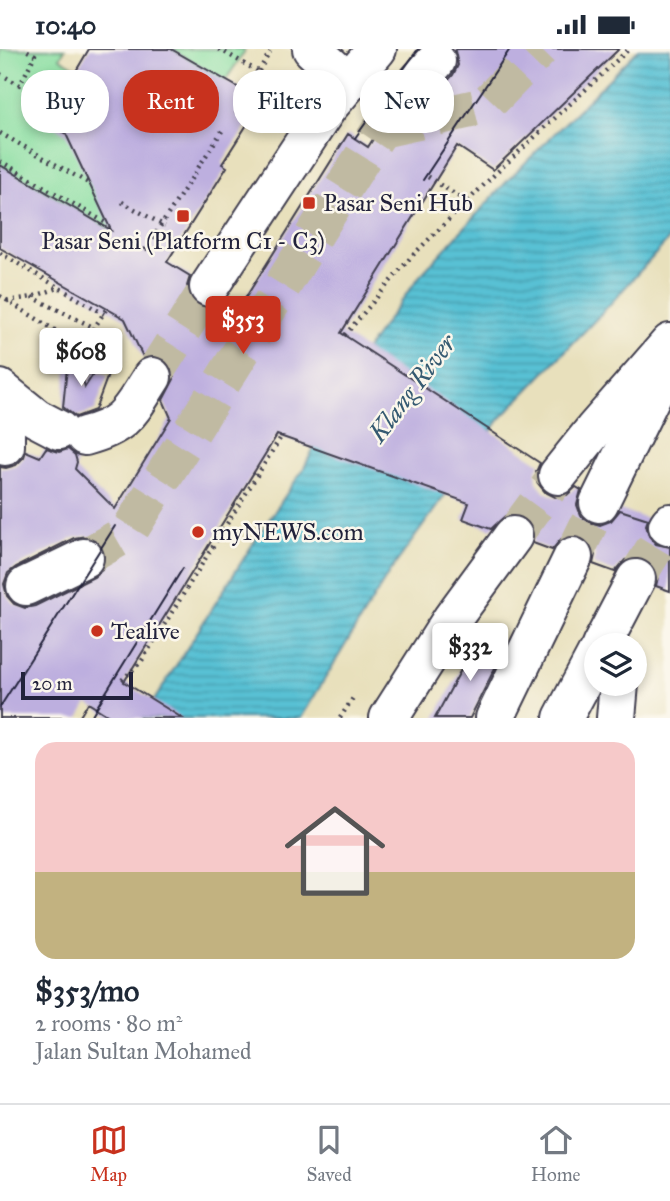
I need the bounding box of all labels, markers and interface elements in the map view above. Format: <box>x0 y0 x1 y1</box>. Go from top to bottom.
text: 10:40 <box>35 9 96 41</box>
chip: Buy <box>21 70 109 133</box>
chip: Rent <box>123 70 219 133</box>
chip: Filters <box>233 70 346 133</box>
chip: New <box>360 70 454 133</box>
place label: Pasar Seni Hub <box>323 188 473 218</box>
marker: Pasar Seni Hub <box>301 195 317 211</box>
marker: Pasar Seni (Platform C1 - C3) <box>175 208 191 224</box>
place label: Pasar Seni (Platform C1 - C3) <box>41 226 325 256</box>
pin: $353 <box>202 296 284 356</box>
text: $353 <box>222 305 264 333</box>
water label: Klang River <box>360 327 464 450</box>
pin: $608 <box>40 329 122 388</box>
text: $608 <box>55 337 107 365</box>
place label: myNEWS.com <box>212 517 364 547</box>
marker: myNEWS.com <box>190 524 206 540</box>
place label: Tealive <box>111 616 180 646</box>
marker: Tealive <box>89 623 105 639</box>
pin: $332 <box>429 623 511 683</box>
text: $332 <box>448 632 492 660</box>
map controls <box>584 633 647 696</box>
button: layers <box>584 633 647 696</box>
scale bar <box>21 669 133 701</box>
text: 20 m <box>32 672 73 695</box>
icon: home <box>272 788 398 914</box>
text: $353/mo <box>35 973 139 1009</box>
text: 2 rooms · 80 m² <box>35 1009 182 1037</box>
text: Jalan Sultan Mohamed <box>35 1037 252 1065</box>
tab: Map <box>90 1121 128 1186</box>
tab: Saved <box>307 1121 352 1186</box>
tab: Home <box>531 1121 580 1186</box>

